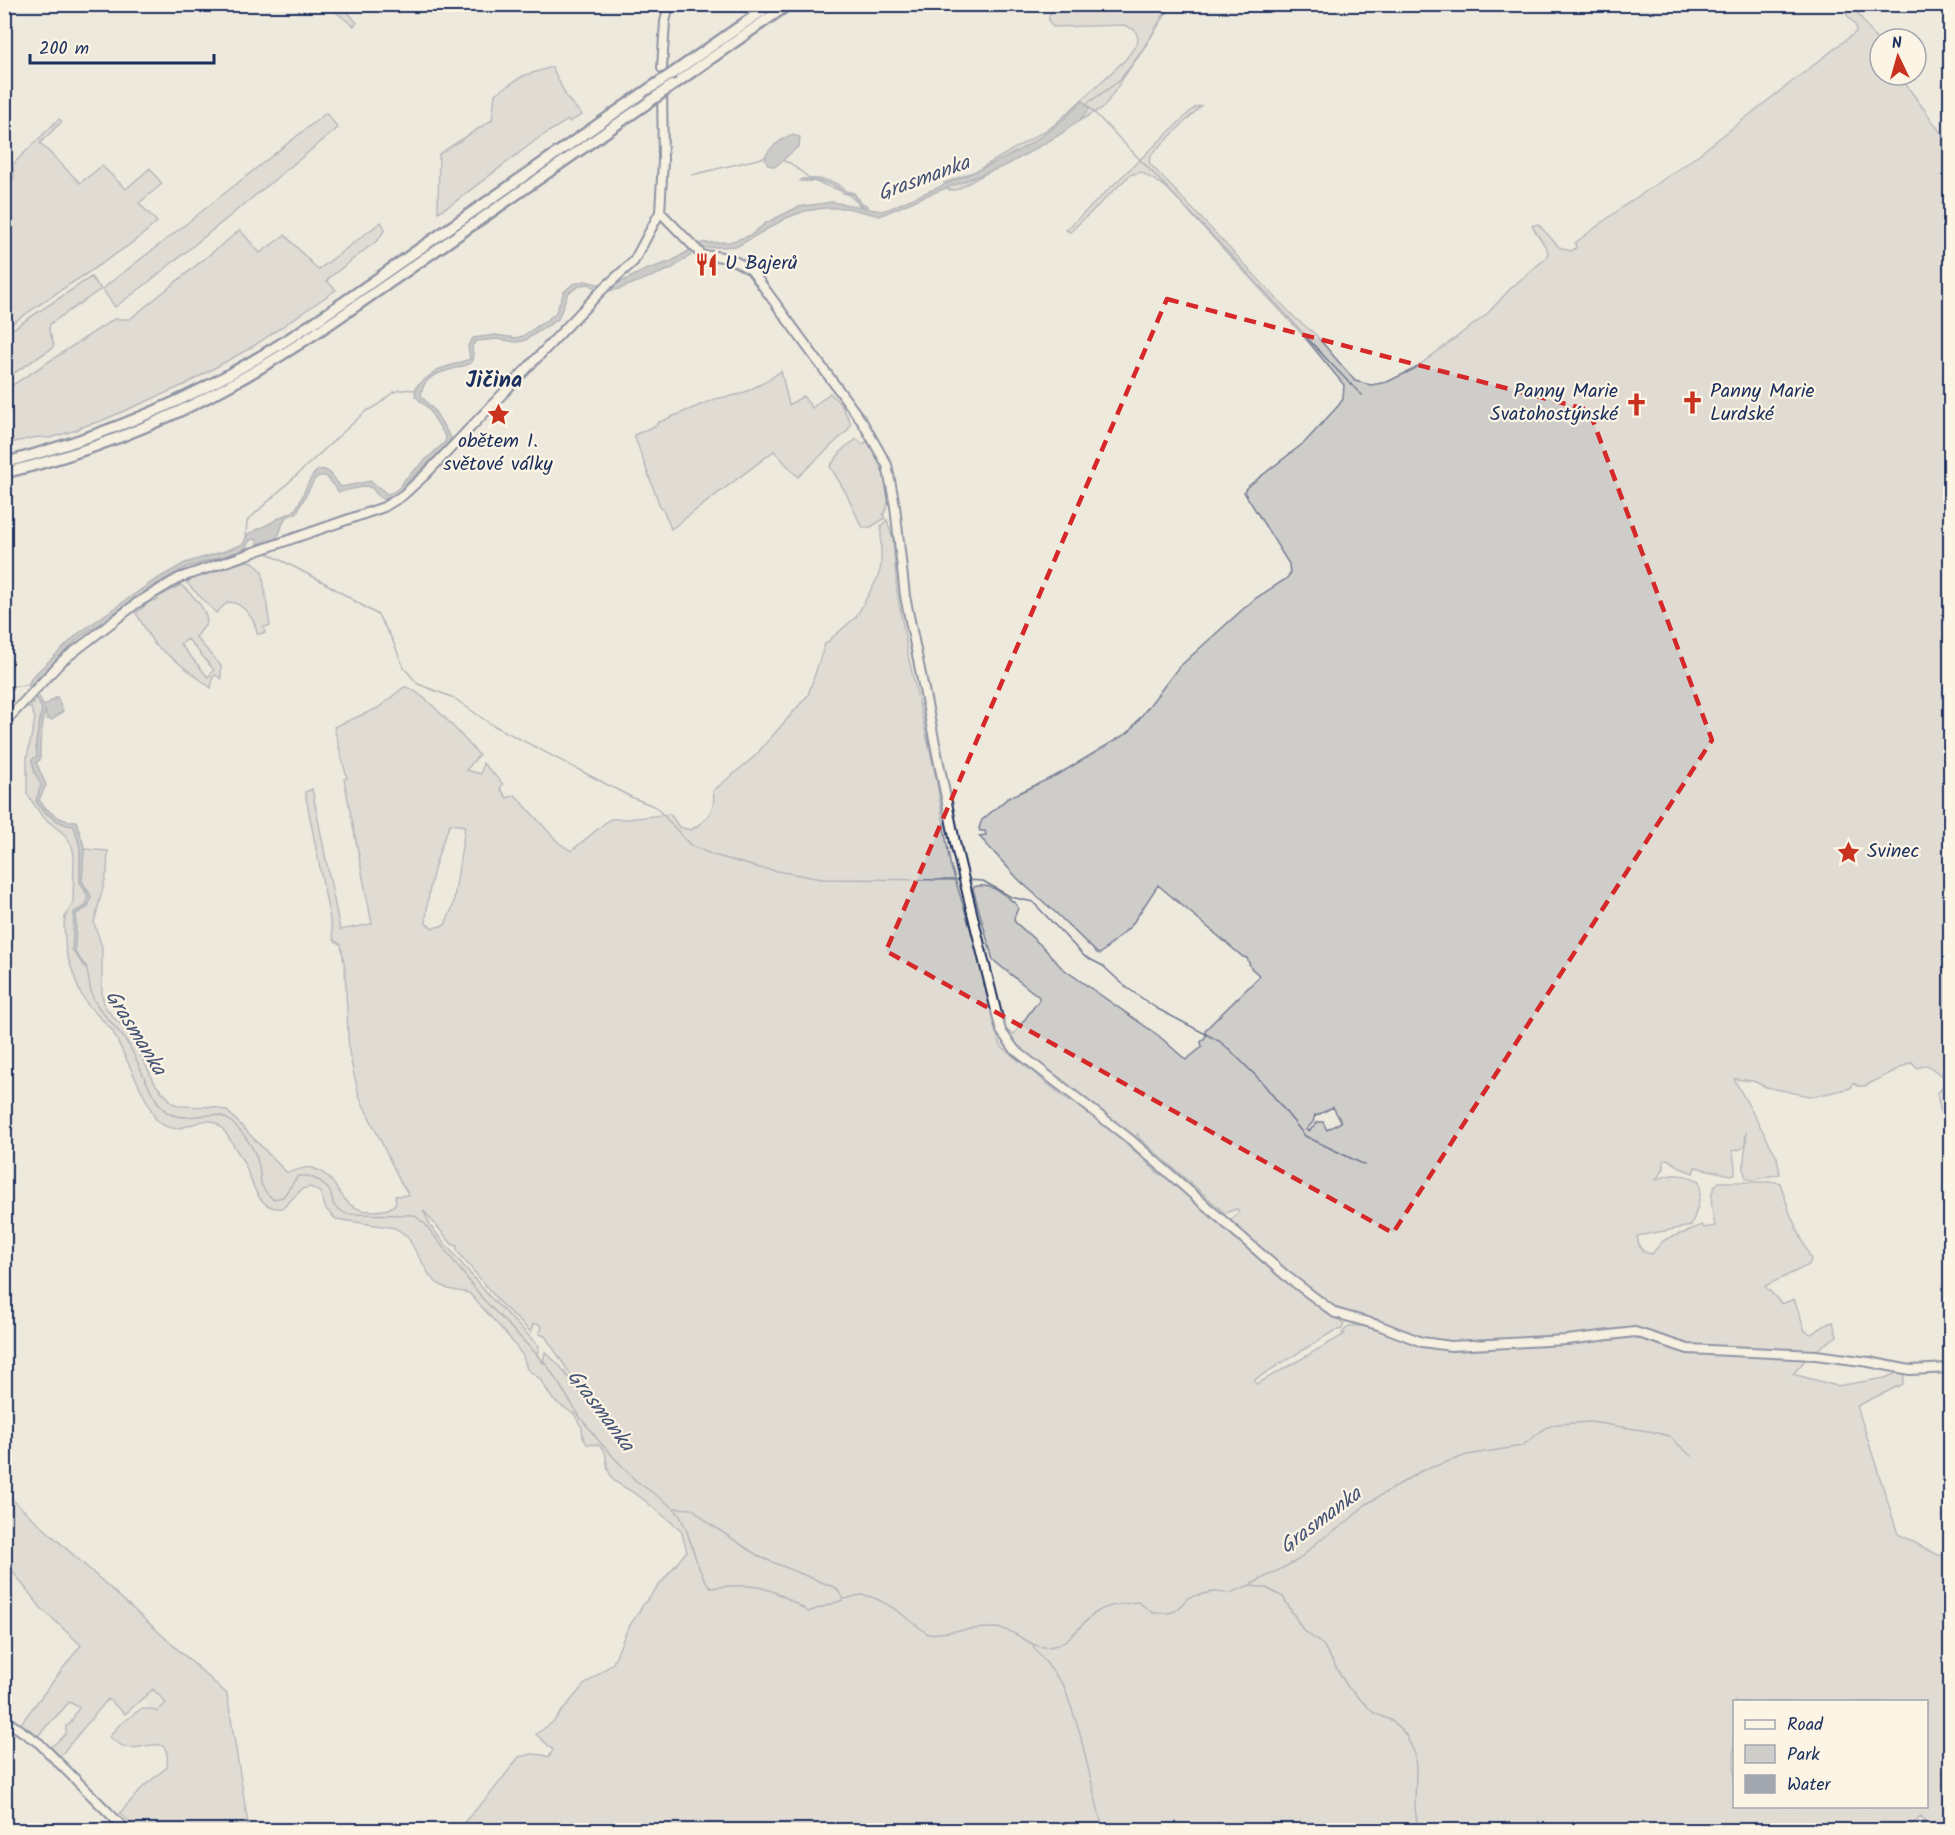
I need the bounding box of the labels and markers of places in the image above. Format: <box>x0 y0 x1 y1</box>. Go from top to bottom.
place label: U Bajerů <box>725 248 798 280</box>
restaurant icon: U Bajerů <box>694 251 720 277</box>
place label: Panny Marie Svatohostýnské <box>1490 376 1619 431</box>
place label: Panny Marie Lurdské <box>1710 376 1815 431</box>
church icon: Panny Marie Lurdské <box>1679 390 1705 416</box>
church icon: Panny Marie Svatohostýnské <box>1623 391 1649 417</box>
place icon: obětem I. světové války <box>485 402 511 428</box>
place label: obětem I. světové války <box>443 426 553 481</box>
place label: Svinec <box>1867 836 1919 868</box>
place icon: Svinec <box>1836 839 1862 865</box>

